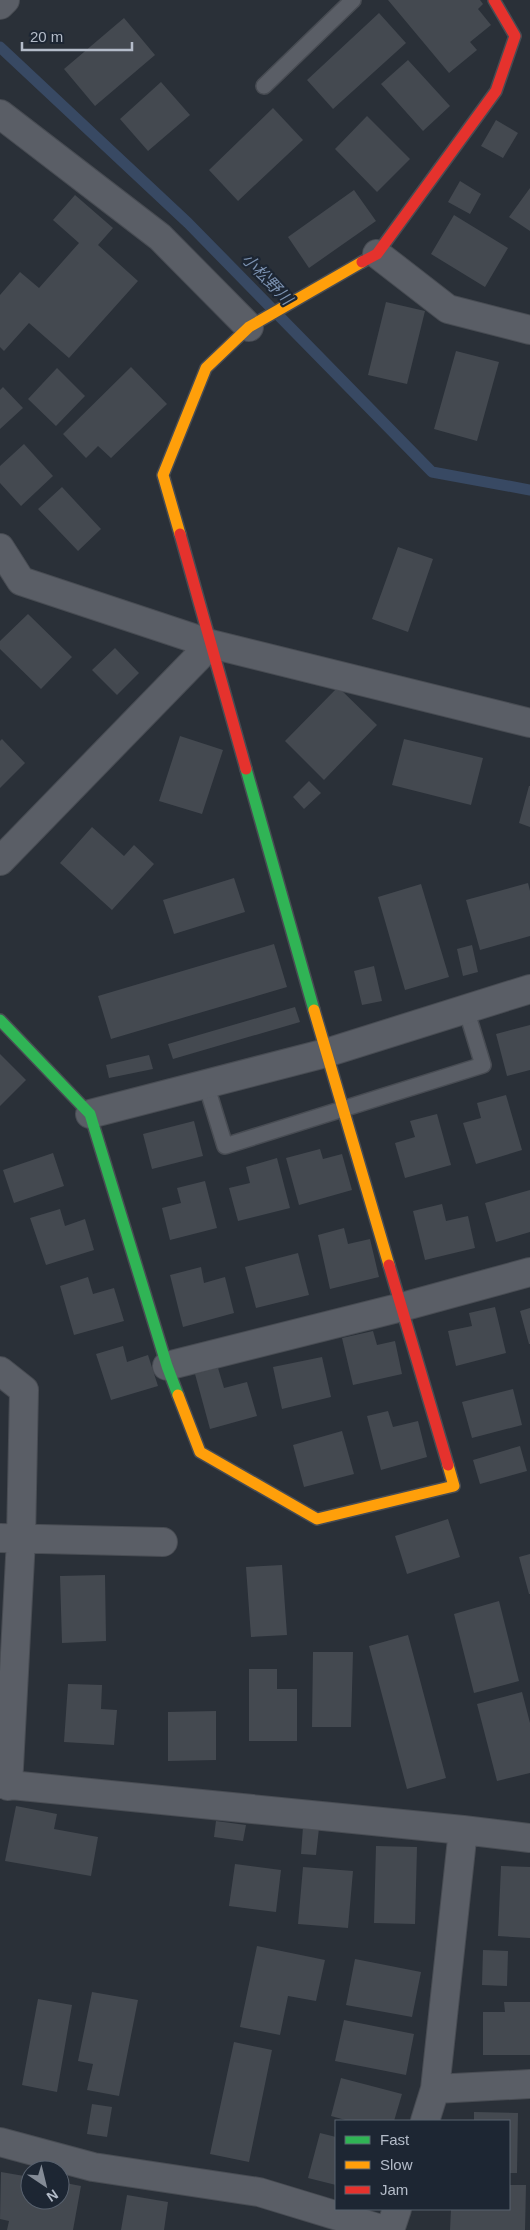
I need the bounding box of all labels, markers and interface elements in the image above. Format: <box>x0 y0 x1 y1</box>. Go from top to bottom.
scale bar <box>22 20 132 52</box>
text: 20 m <box>30 28 63 45</box>
water label: 小松野川 <box>239 250 297 309</box>
legend <box>335 2120 510 2210</box>
text: Fast <box>380 2131 410 2148</box>
text: Slow <box>380 2156 413 2173</box>
north arrow <box>20 2160 70 2210</box>
text: Jam <box>380 2181 408 2198</box>
text: N <box>44 2186 61 2205</box>

